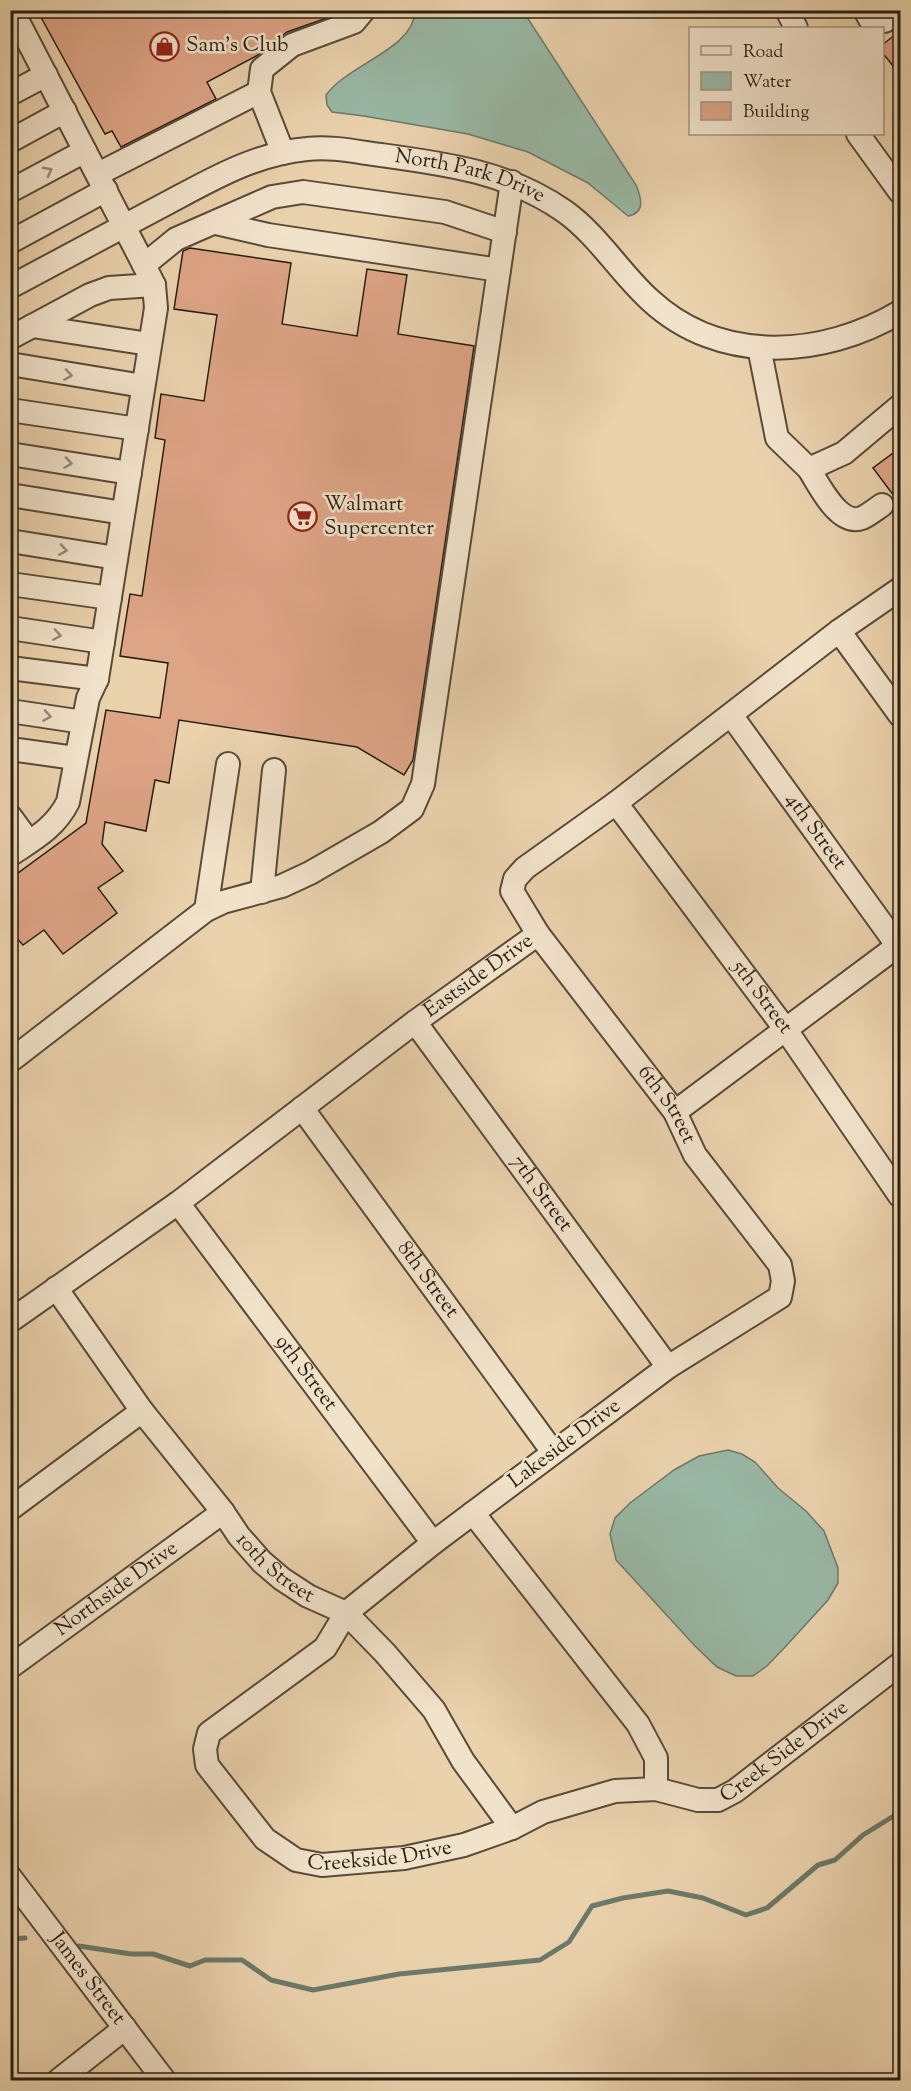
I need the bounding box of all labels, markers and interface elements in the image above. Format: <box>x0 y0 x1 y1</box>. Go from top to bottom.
legend <box>689 27 884 135</box>
shop icon: Sam's Club <box>149 30 181 62</box>
place label: Sam's Club <box>186 31 289 61</box>
text: Road <box>743 40 783 66</box>
text: Water <box>743 70 792 96</box>
text: Building <box>743 100 809 126</box>
street label: North Park Drive <box>393 142 550 211</box>
one-way arrow <box>42 167 52 178</box>
one-way arrow <box>63 368 73 380</box>
one-way arrow <box>63 456 73 469</box>
place label: Walmart Supercenter <box>324 490 434 544</box>
supermarket icon: Walmart Supercenter <box>287 501 319 533</box>
one-way arrow <box>59 543 68 555</box>
one-way arrow <box>52 629 61 641</box>
one-way arrow <box>42 710 51 722</box>
street label: 4th Street <box>777 787 853 876</box>
street label: Eastside Drive <box>418 927 540 1026</box>
street label: 5th Street <box>723 954 799 1041</box>
street label: 6th Street <box>630 1059 703 1149</box>
street label: 7th Street <box>503 1149 579 1238</box>
street label: 8th Street <box>389 1235 466 1325</box>
street label: 9th Street <box>267 1329 344 1418</box>
street label: Lakeside Drive <box>503 1392 627 1496</box>
street label: 10th Street <box>228 1526 318 1612</box>
street label: Northside Drive <box>49 1534 185 1644</box>
street label: Creek Side Drive <box>715 1694 855 1811</box>
street label: Creekside Drive <box>304 1833 455 1880</box>
street label: James Street <box>42 1925 132 2032</box>

